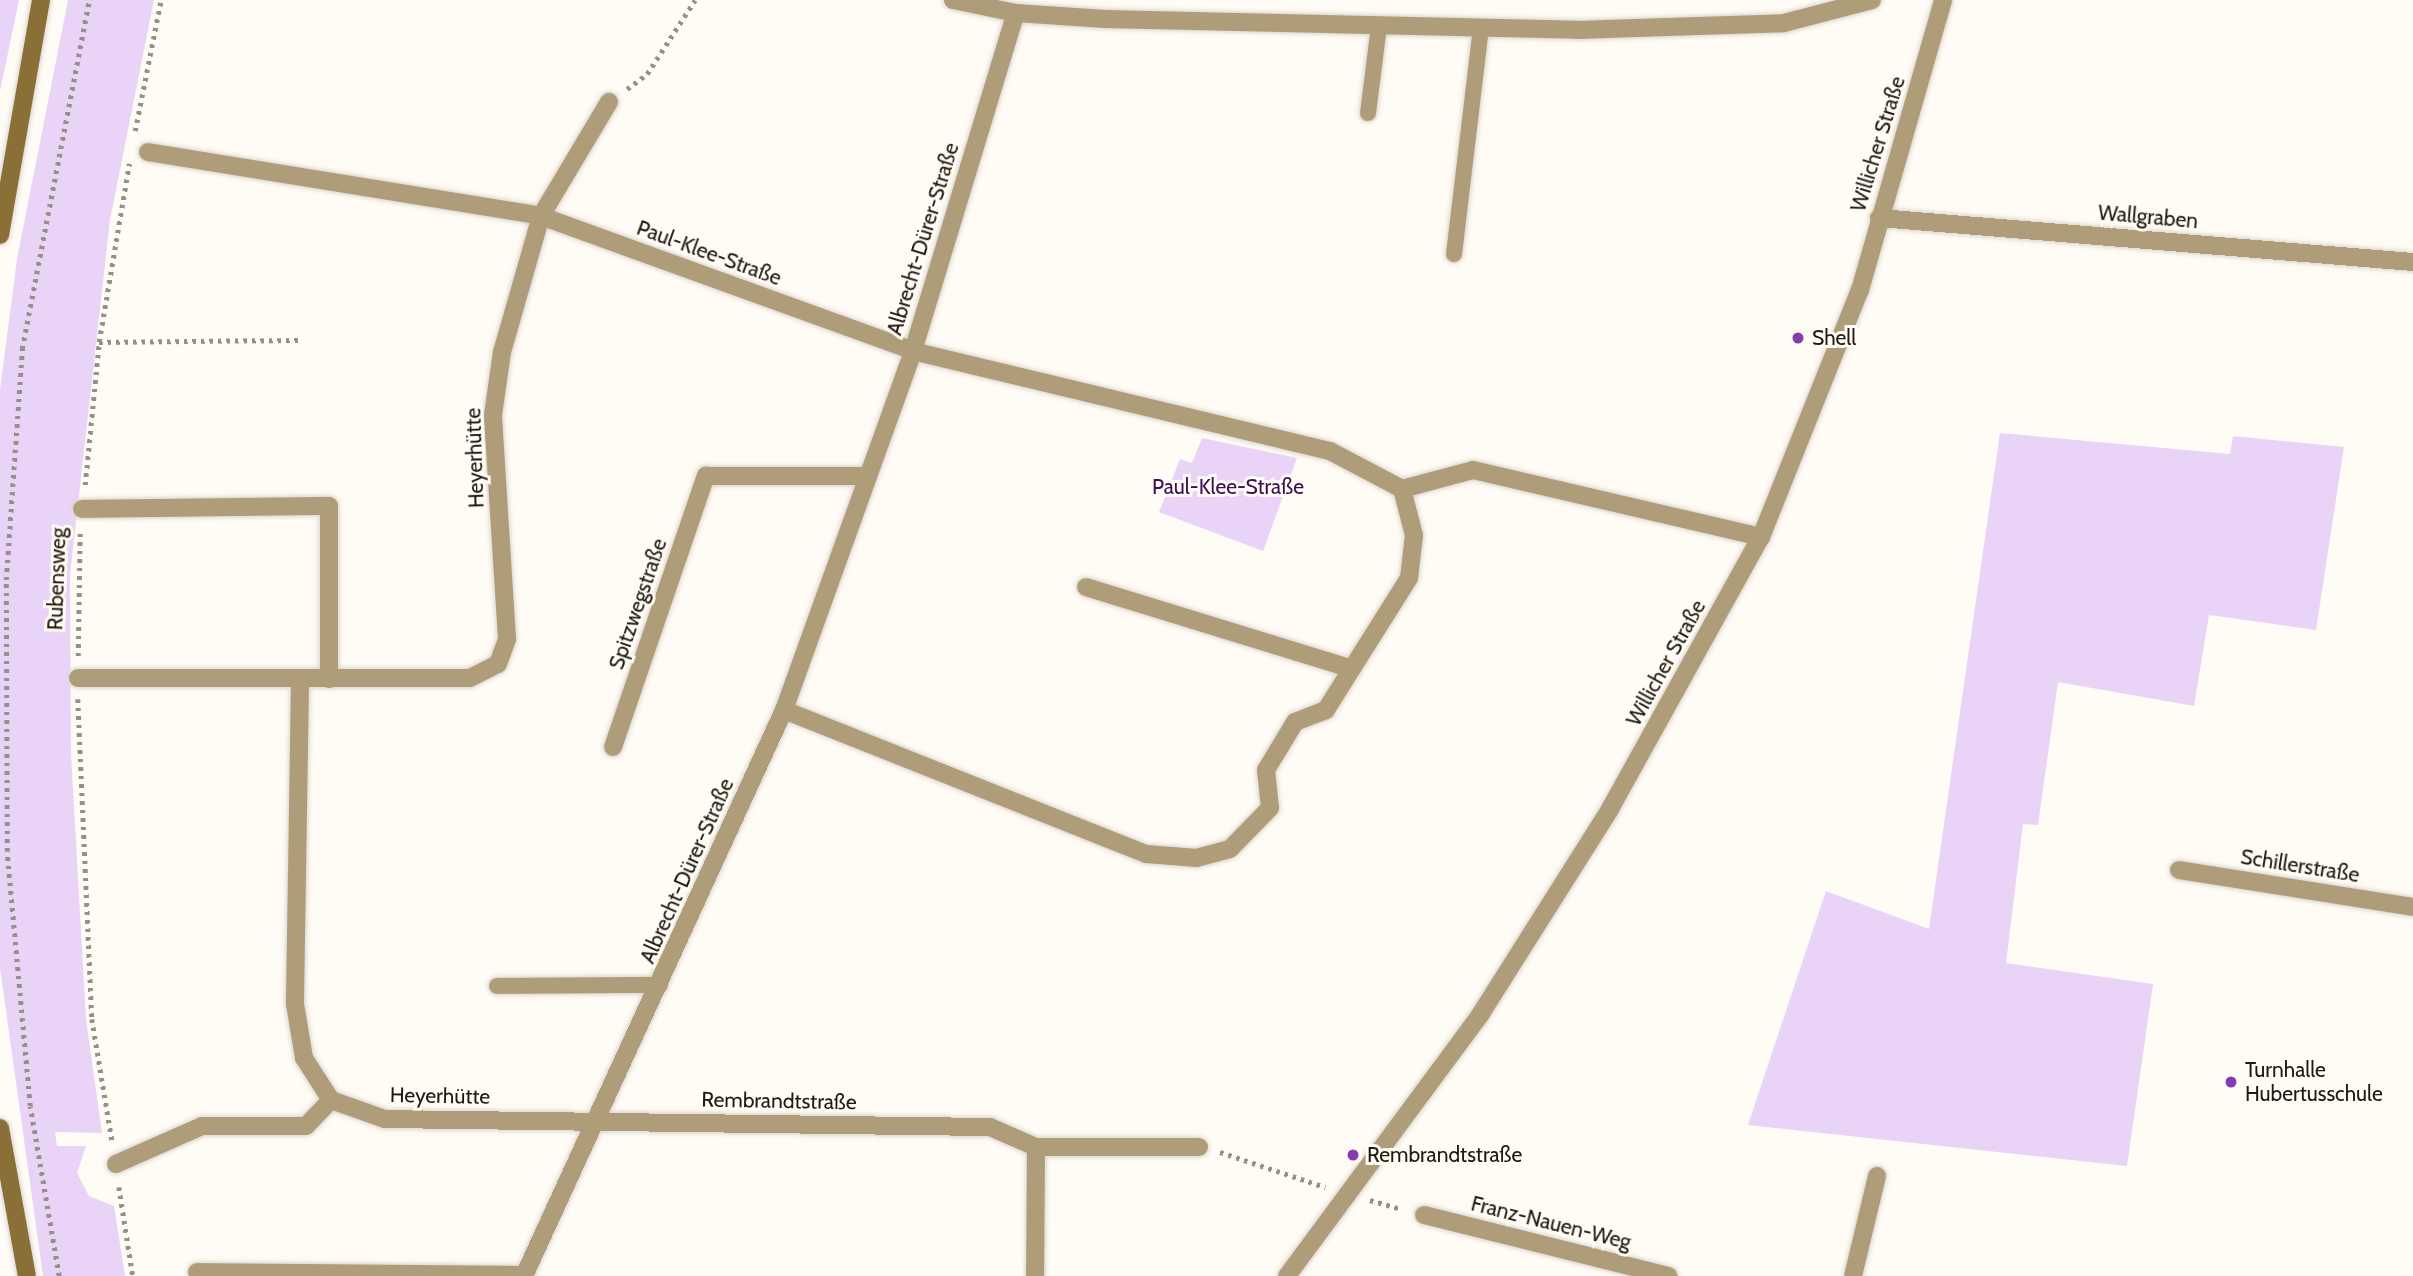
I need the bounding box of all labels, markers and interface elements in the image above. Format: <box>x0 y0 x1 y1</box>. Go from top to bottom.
street label: Willicher Straße <box>1845 73 1911 215</box>
street label: Albrecht-Dürer-Straße <box>882 140 964 338</box>
street label: Wallgraben <box>2097 200 2199 234</box>
street label: Paul-Klee-Straße <box>633 215 785 291</box>
place label: Shell <box>1812 325 1856 351</box>
marker: Shell <box>1790 330 1806 346</box>
street label: Heyerhütte <box>461 408 489 508</box>
park label: Paul-Klee-Straße <box>1152 474 1304 500</box>
street label: Rubensweg <box>43 527 71 631</box>
street label: Spitzwegstraße <box>604 535 672 673</box>
street label: Willicher Straße <box>1621 596 1711 730</box>
street label: Albrecht-Dürer-Straße <box>635 775 739 967</box>
street label: Schillerstraße <box>2239 844 2361 888</box>
place label: Turnhalle Hubertusschule <box>2245 1057 2383 1107</box>
marker: Turnhalle Hubertusschule <box>2223 1074 2239 1090</box>
street label: Heyerhütte <box>390 1083 490 1109</box>
street label: Rembrandtstraße <box>701 1087 857 1115</box>
place label: Rembrandtstraße <box>1367 1142 1522 1168</box>
marker: Rembrandtstraße <box>1345 1147 1361 1163</box>
street label: Franz-Nauen-Weg <box>1468 1191 1634 1255</box>

